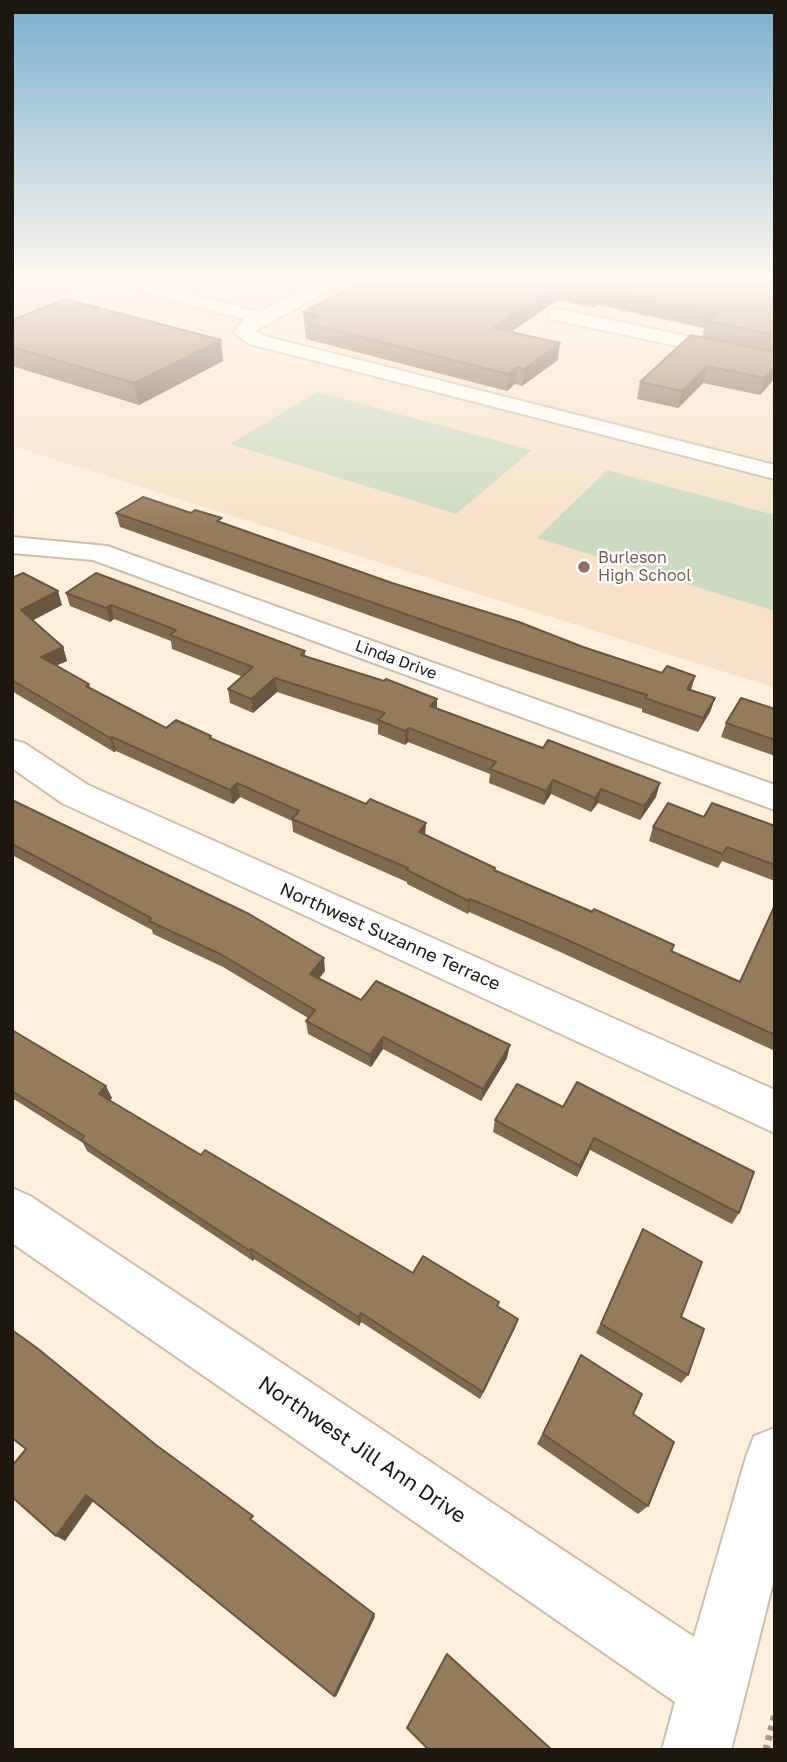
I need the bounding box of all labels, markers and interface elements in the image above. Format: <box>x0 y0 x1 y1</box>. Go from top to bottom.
place label: Burleson High School <box>598 548 691 586</box>
marker: Burleson High School <box>576 559 592 575</box>
street label: Linda Drive <box>352 636 440 684</box>
street label: Northwest Suzanne Terrace <box>276 879 504 995</box>
street label: Northwest Jill Ann Drive <box>253 1371 471 1529</box>

